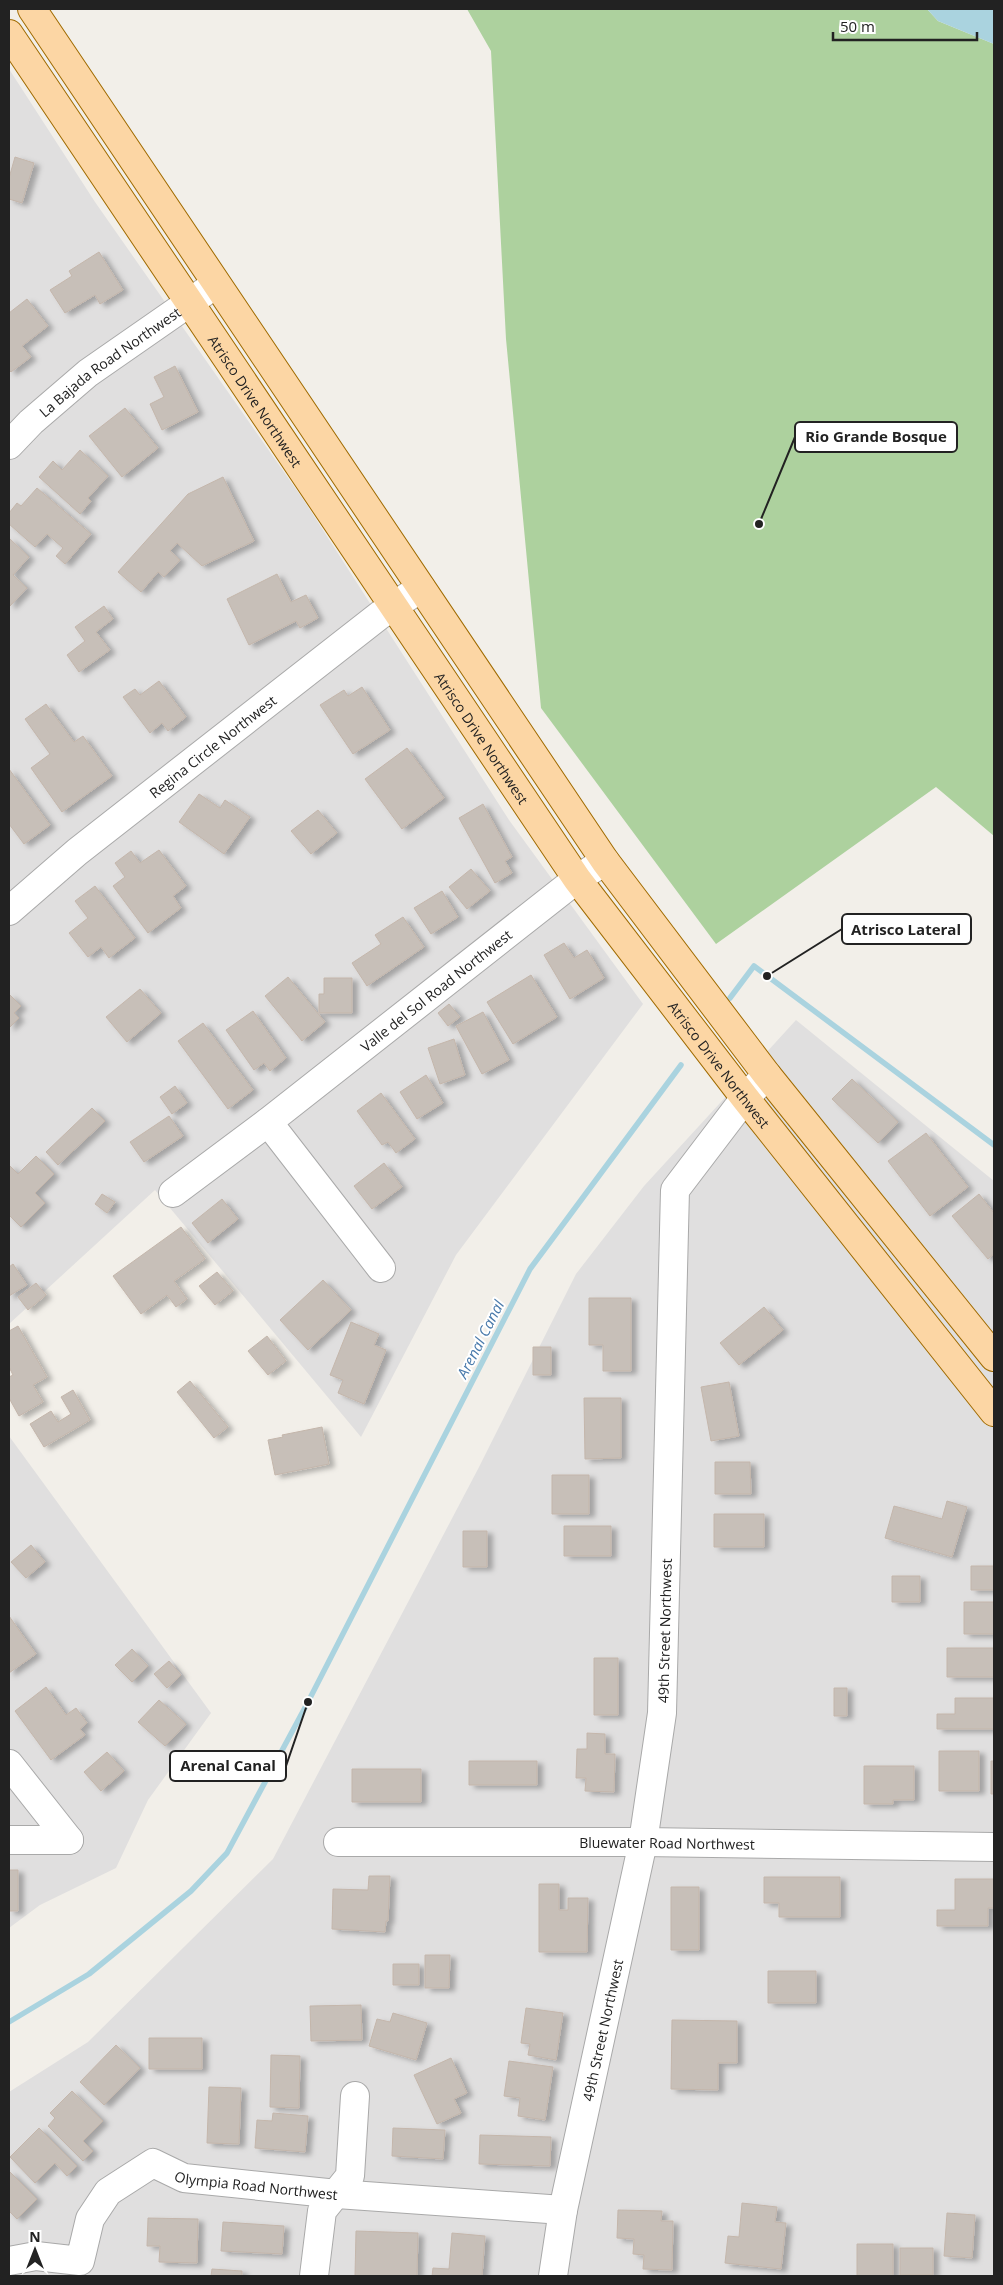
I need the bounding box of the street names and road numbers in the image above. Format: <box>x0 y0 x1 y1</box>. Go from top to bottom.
street label: La Bajada Road Northwest <box>35 302 184 421</box>
street label: Atrisco Drive Northwest <box>204 331 307 471</box>
street label: Atrisco Drive Northwest <box>431 668 533 808</box>
street label: Regina Circle Northwest <box>145 690 280 802</box>
street label: Valle del Sol Road Northwest <box>356 925 515 1055</box>
street label: Atrisco Drive Northwest <box>665 997 774 1132</box>
street label: 49th Street Northwest <box>653 1558 675 1703</box>
street label: Bluewater Road Northwest <box>579 1833 755 1853</box>
street label: 49th Street Northwest <box>577 1957 627 2103</box>
street label: Olympia Road Northwest <box>172 2165 339 2204</box>

